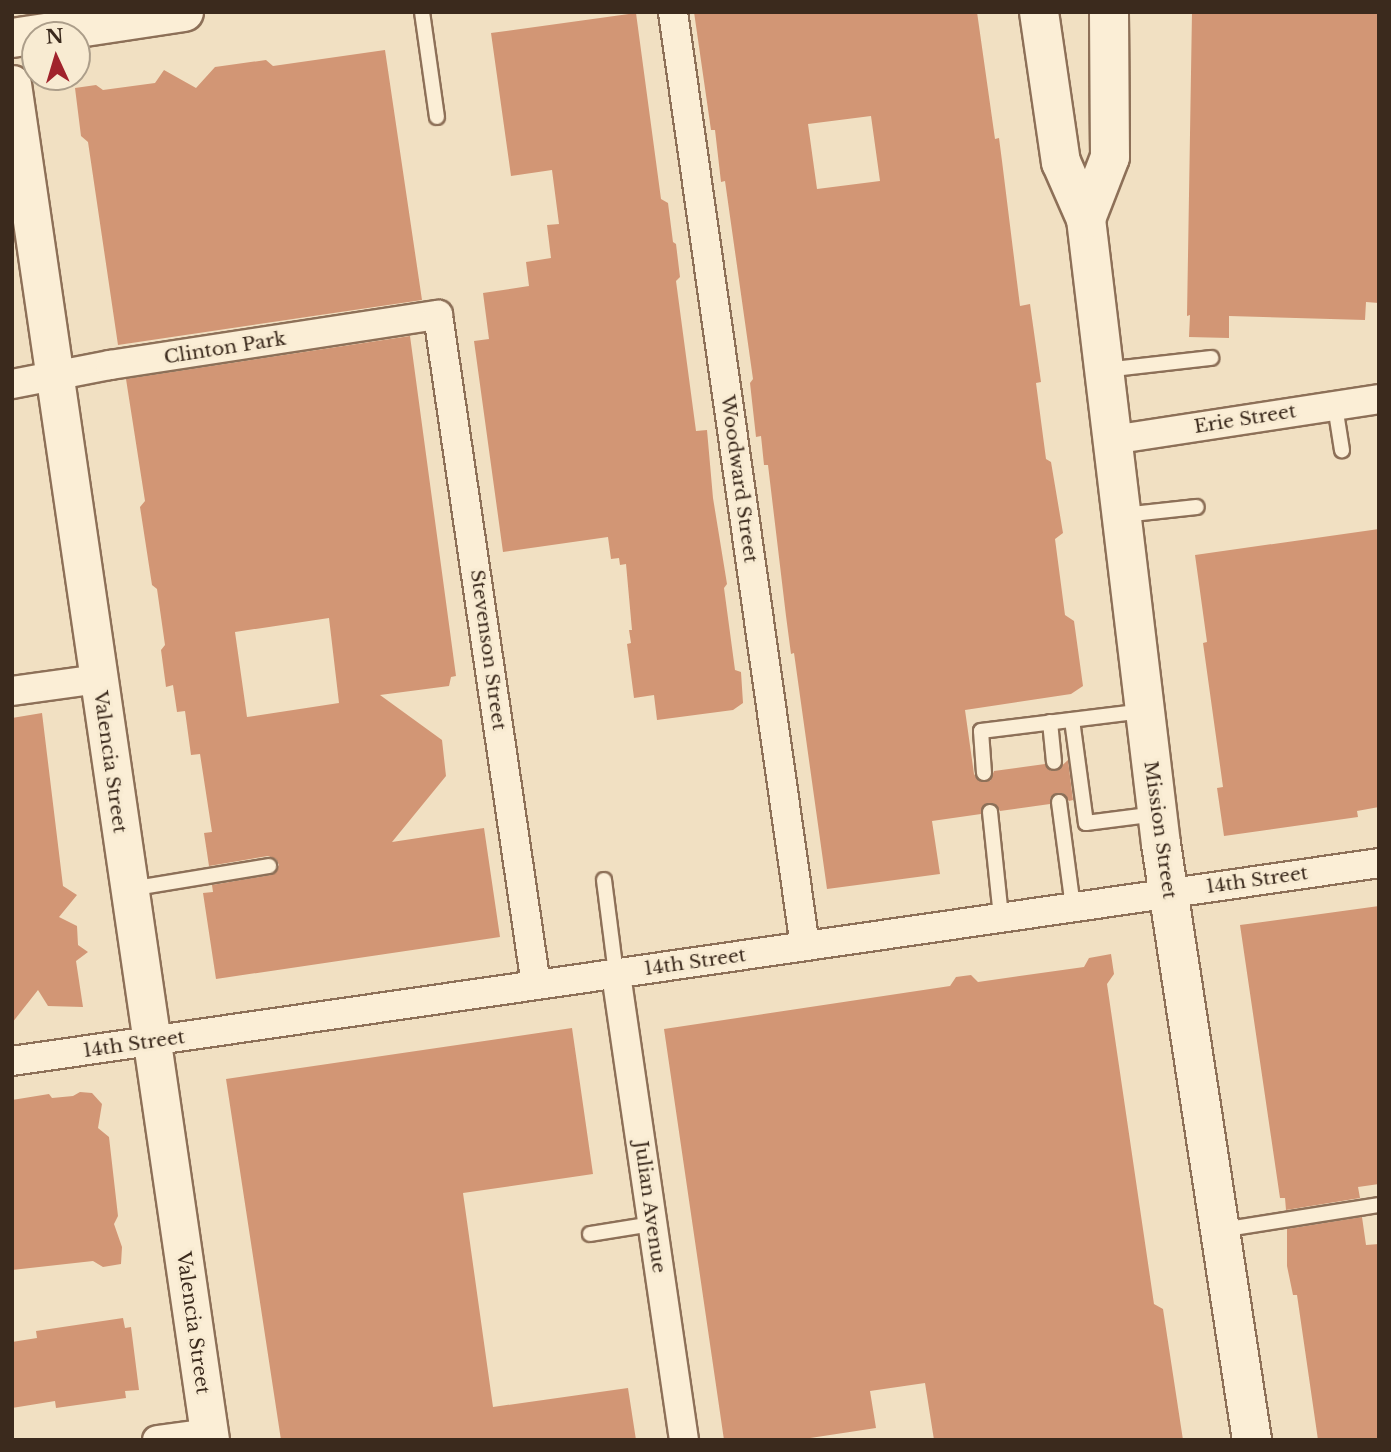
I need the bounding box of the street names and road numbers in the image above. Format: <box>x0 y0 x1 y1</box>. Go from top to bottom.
street label: Clinton Park <box>162 327 288 369</box>
street label: Woodward Street <box>716 394 762 564</box>
street label: Erie Street <box>1192 400 1298 438</box>
street label: Stevenson Street <box>465 568 511 732</box>
street label: Valencia Street <box>89 689 131 835</box>
street label: Mission Street <box>1139 760 1181 900</box>
street label: 14th Street <box>1205 862 1309 898</box>
street label: 14th Street <box>643 944 747 980</box>
street label: 14th Street <box>82 1026 186 1062</box>
street label: Julian Avenue <box>629 1139 671 1275</box>
street label: Valencia Street <box>172 1250 214 1396</box>

